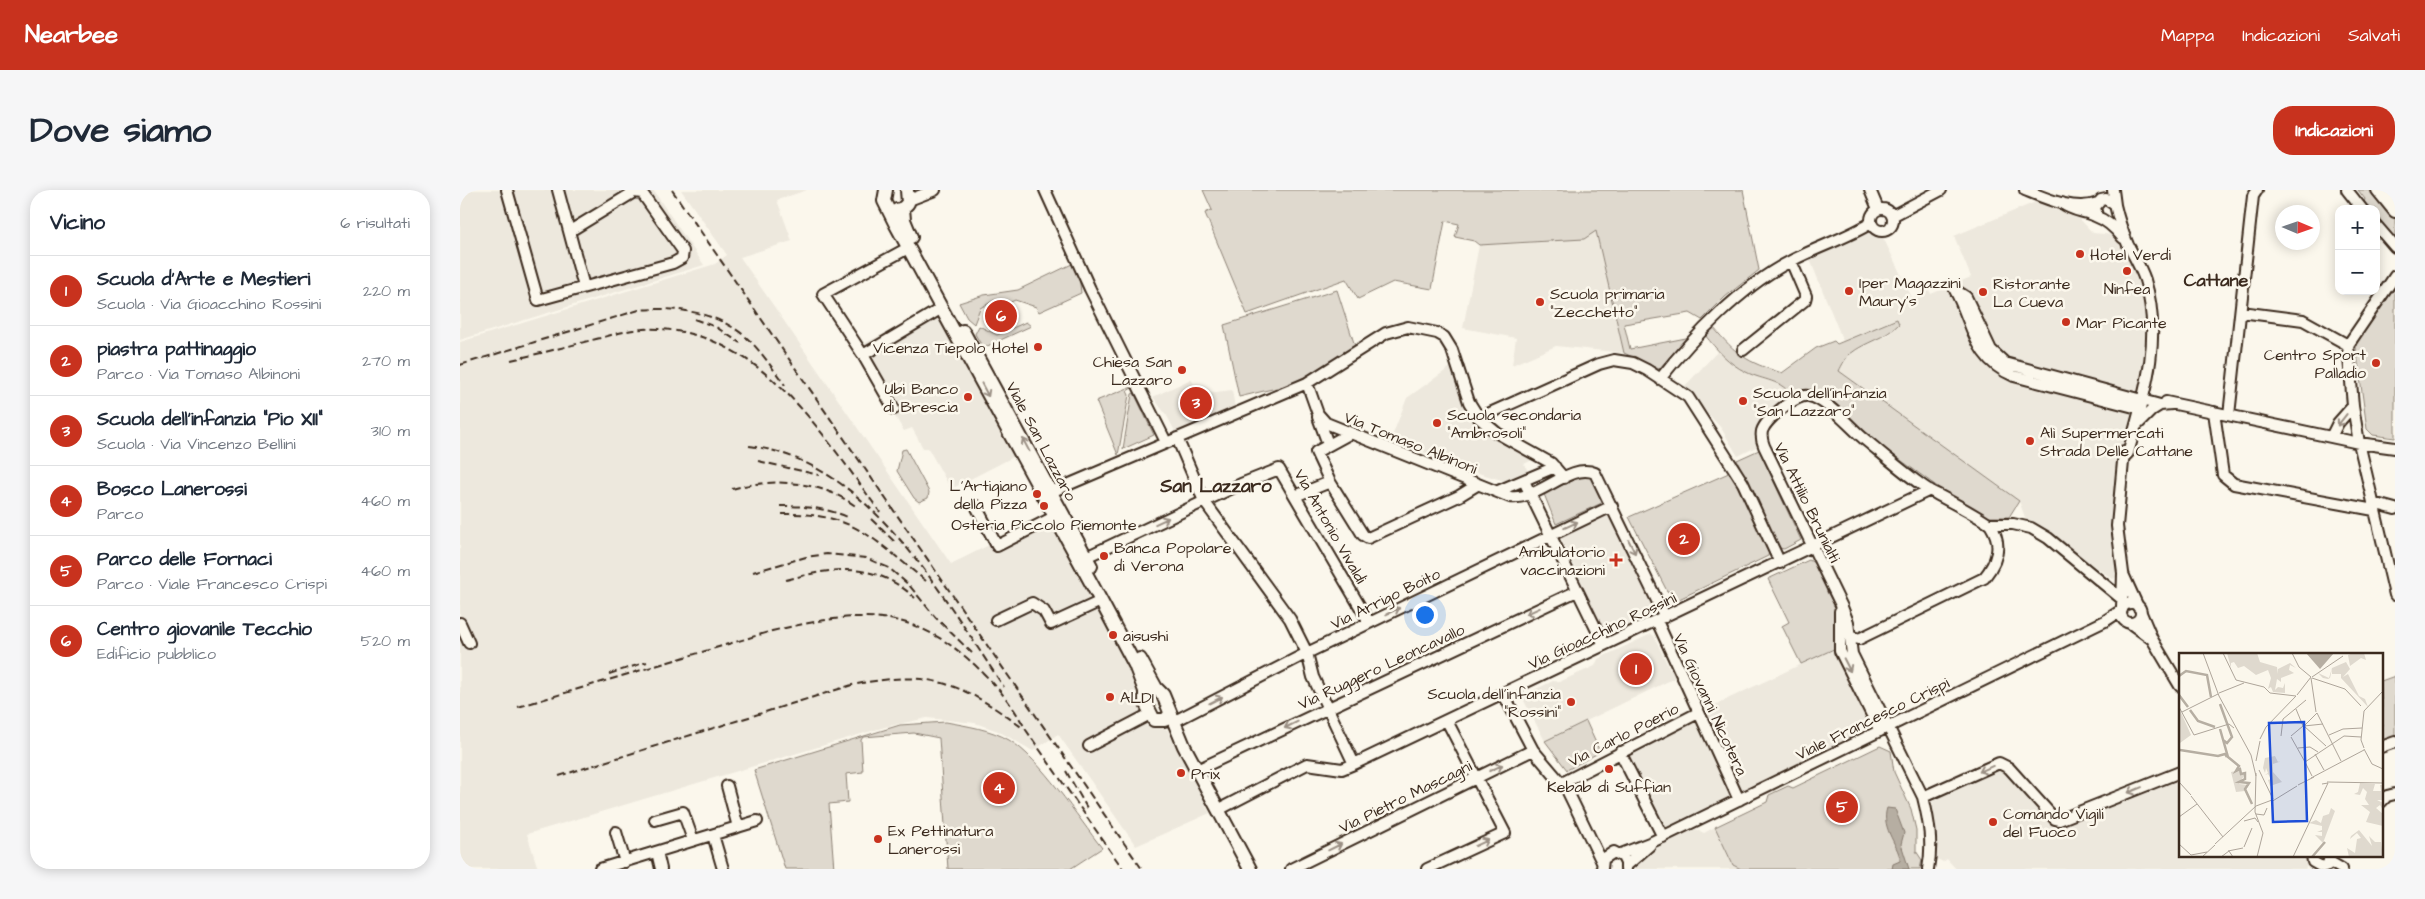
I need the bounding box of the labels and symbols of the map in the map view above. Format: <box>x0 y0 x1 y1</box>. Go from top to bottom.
north arrow <box>2275 205 2320 250</box>
place label: Hotel Verdi <box>2090 244 2171 266</box>
marker: Hotel Verdi <box>2074 248 2086 260</box>
marker: Ninfea <box>2121 265 2133 277</box>
district label: Cattane <box>2184 268 2248 293</box>
place label: Iper Magazzini Maury's <box>1859 272 1961 313</box>
place label: Ristorante La Cueva <box>1993 273 2071 313</box>
place label: Ninfea <box>2104 278 2150 300</box>
place label: Scuola primaria "Zecchetto" <box>1550 283 1665 323</box>
marker: Iper Magazzini Maury's <box>1843 285 1855 297</box>
marker: Ristorante La Cueva <box>1977 286 1989 298</box>
marker: Scuola primaria "Zecchetto" <box>1534 296 1546 308</box>
pin: 6 <box>985 297 1017 335</box>
place label: Mar Picante <box>2076 312 2167 334</box>
marker: Mar Picante <box>2060 316 2072 328</box>
place label: Vicenza Tiepolo Hotel <box>873 337 1028 359</box>
marker: Vicenza Tiepolo Hotel <box>1032 341 1044 353</box>
place label: Centro Sport Palladio <box>2264 344 2367 384</box>
place label: Chiesa San Lazzaro <box>1093 351 1172 391</box>
marker: Centro Sport Palladio <box>2370 357 2382 369</box>
marker: Chiesa San Lazzaro <box>1176 364 1188 376</box>
place label: Ubi Banco di Brescia <box>883 378 958 418</box>
street label: Viale San Lazzaro <box>1000 378 1082 505</box>
one-way arrow <box>981 382 990 397</box>
place label: Scuola dell'infanzia "San Lazzaro" <box>1753 382 1887 422</box>
pin: 3 <box>1180 384 1212 422</box>
marker: Ubi Banco di Brescia <box>962 391 974 403</box>
marker: Scuola dell'infanzia "San Lazzaro" <box>1737 395 1749 407</box>
place label: Scuola secondaria "Ambrosoli" <box>1447 404 1581 444</box>
street label: Via Tomaso Albinoni <box>1341 406 1481 480</box>
one-way arrow <box>2336 413 2347 426</box>
marker: Scuola secondaria "Ambrosoli" <box>1431 417 1443 429</box>
place label: Alì Supermercati Strada Delle Cattane <box>2040 422 2193 462</box>
marker: Alì Supermercati Strada Delle Cattane <box>2024 435 2036 447</box>
one-way arrow <box>1021 437 1031 452</box>
street label: Via Attilio Brunialti <box>1768 439 1846 567</box>
street label: Via Antonio Vivaldi <box>1288 465 1372 588</box>
district label: San Lazzaro <box>1159 473 1272 500</box>
place label: L'Artigiano della Pizza <box>950 475 1027 515</box>
marker: L'Artigiano della Pizza <box>1031 488 1043 500</box>
marker: Osteria Piccolo Piemonte <box>1038 500 1050 512</box>
place label: Osteria Piccolo Piemonte <box>951 514 1137 536</box>
one-way arrow <box>1154 516 1169 525</box>
one-way arrow <box>1563 520 1578 530</box>
pin: 2 <box>1668 520 1700 558</box>
place label: Banca Popolare di Verona <box>1114 537 1232 577</box>
one-way arrow <box>1628 539 1637 554</box>
place label: Ambulatorio vaccinazioni <box>1519 541 1606 581</box>
marker: Banca Popolare di Verona <box>1098 550 1110 562</box>
marker: Ambulatorio vaccinazioni <box>1609 553 1623 567</box>
street label: Via Arrigo Boito <box>1327 563 1444 636</box>
street label: Via Gioacchino Rossini <box>1525 587 1681 675</box>
your location <box>1412 602 1438 628</box>
one-way arrow <box>1385 606 1400 615</box>
one-way arrow <box>1526 607 1541 617</box>
street label: Via Ruggero Leoncavallo <box>1295 619 1469 716</box>
place label: aisushi <box>1123 625 1169 647</box>
marker: aisushi <box>1107 629 1119 641</box>
street label: Via Giovanni Nicotera <box>1667 630 1753 779</box>
pin: 1 <box>1620 650 1652 688</box>
inset map <box>2179 653 2382 856</box>
one-way arrow <box>1842 657 1852 672</box>
street label: Viale Francesco Crispi <box>1792 672 1954 766</box>
place label: Scuola dell'infanzia "Rossini" <box>1427 683 1561 723</box>
place label: ALDI <box>1120 687 1154 709</box>
marker: ALDI <box>1104 691 1116 703</box>
one-way arrow <box>1209 695 1224 705</box>
marker: Scuola dell'infanzia "Rossini" <box>1565 696 1577 708</box>
street label: Via Carlo Poerio <box>1564 698 1682 772</box>
one-way arrow <box>1284 721 1299 730</box>
street label: Via Pietro Mascagni <box>1335 755 1477 840</box>
one-way arrow <box>1488 762 1503 772</box>
place label: Prix <box>1191 763 1220 785</box>
marker: Kebab di Suffian <box>1603 763 1615 775</box>
one-way arrow <box>1979 764 1994 774</box>
marker: Prix <box>1175 767 1187 779</box>
pin: 4 <box>983 769 1015 807</box>
place label: Kebab di Suffian <box>1547 776 1671 798</box>
one-way arrow <box>2128 786 2143 795</box>
pin: 5 <box>1826 788 1858 826</box>
place label: Comando Vigili del Fuoco <box>2003 803 2104 843</box>
marker: Comando Vigili del Fuoco <box>1987 816 1999 828</box>
place label: Ex Pettinatura Lanerossi <box>888 820 993 860</box>
marker: Ex Pettinatura Lanerossi <box>872 833 884 845</box>
one-way arrow <box>1474 838 1489 848</box>
one-way arrow <box>1327 842 1342 852</box>

